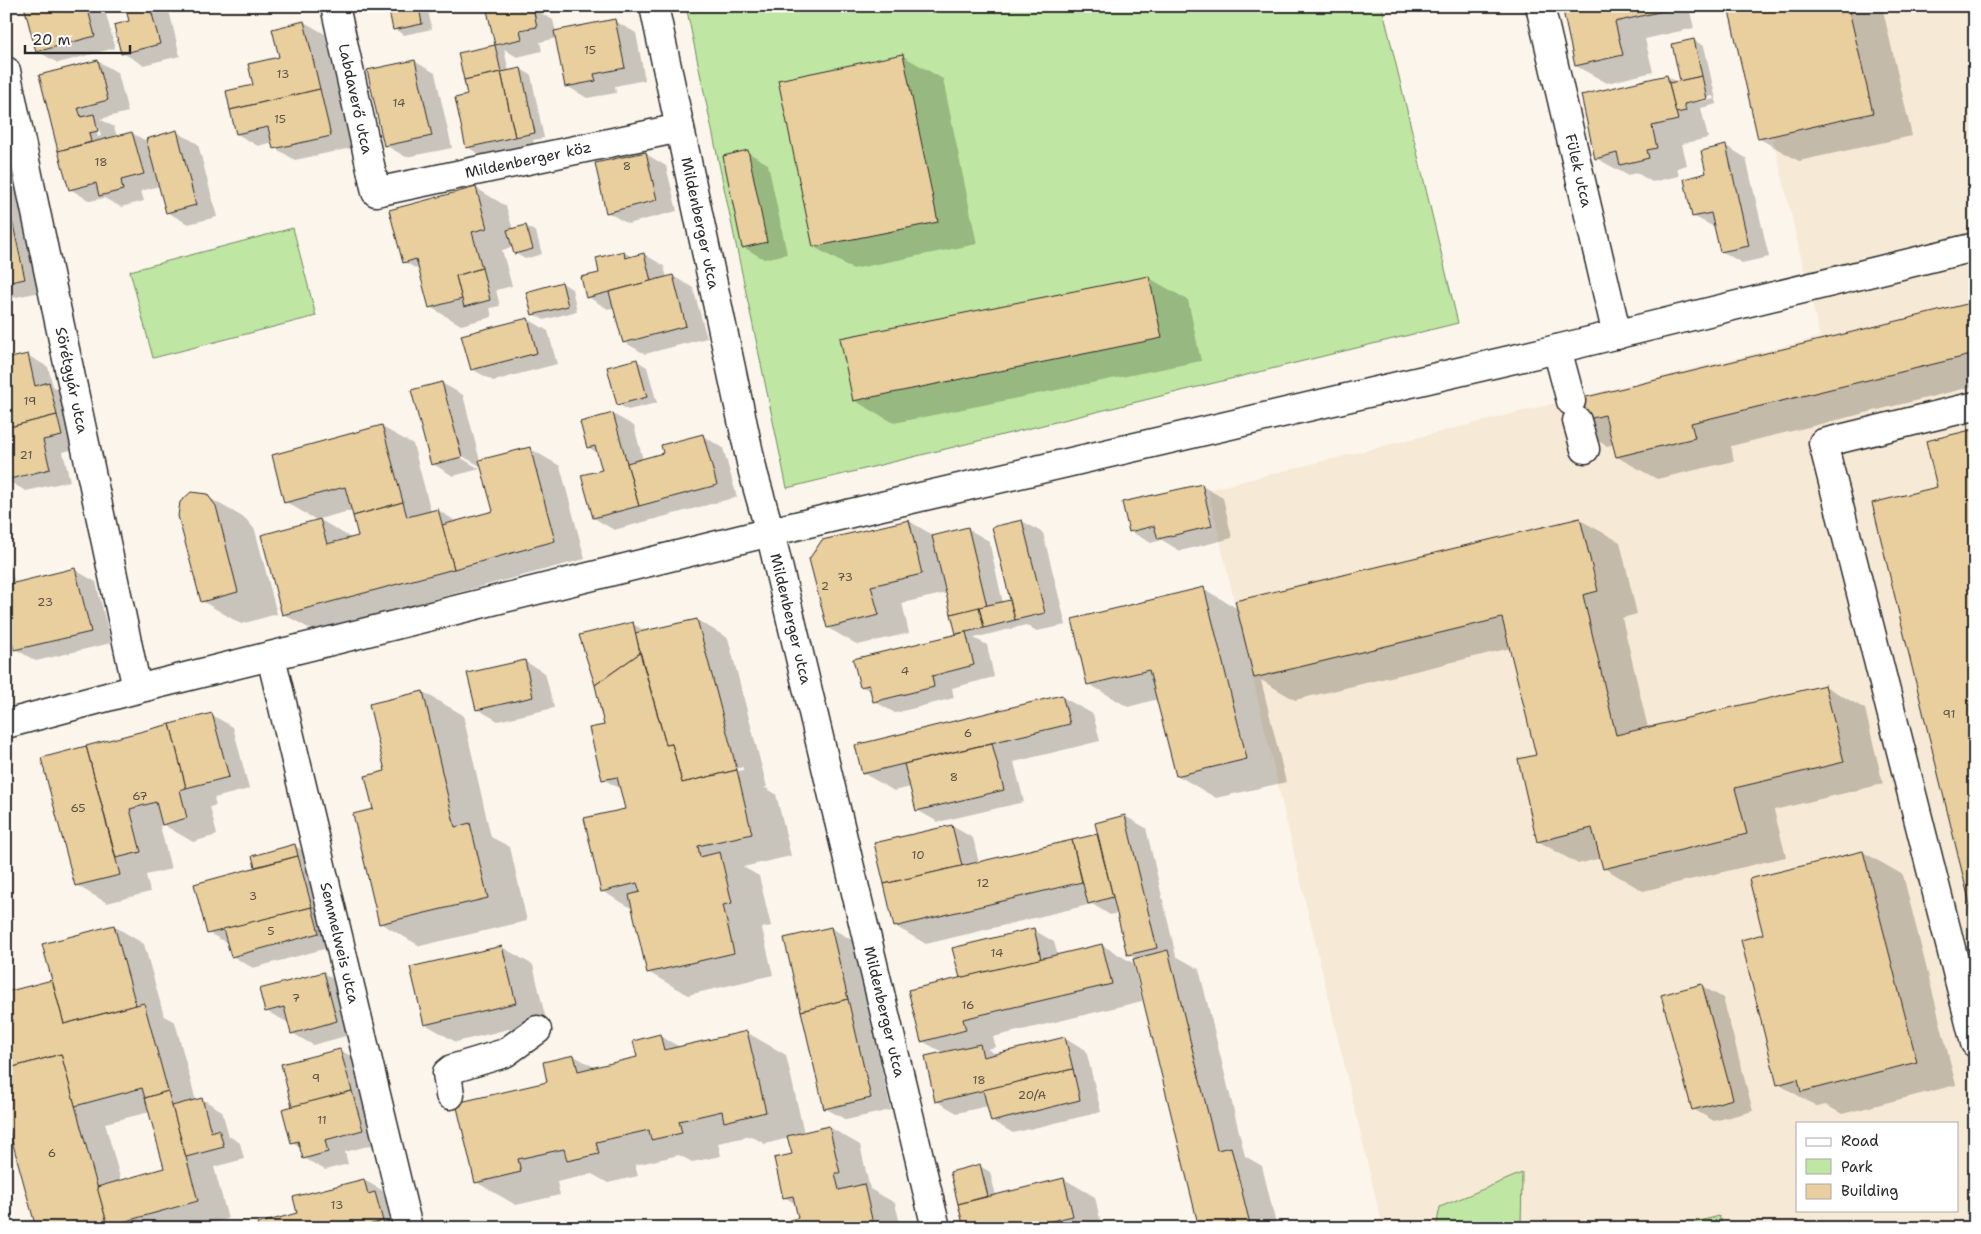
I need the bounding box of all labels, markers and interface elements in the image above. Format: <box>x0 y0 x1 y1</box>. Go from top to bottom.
scale bar <box>25 22 130 54</box>
text: 20 m <box>32 30 71 50</box>
street label: Labdaverő utca <box>334 42 377 156</box>
house number: 15 <box>584 42 596 58</box>
house number: 13 <box>277 66 289 82</box>
house number: 14 <box>393 95 405 111</box>
house number: 15 <box>274 111 286 127</box>
street label: Fülek utca <box>1560 132 1597 210</box>
street label: Mildenberger köz <box>463 137 593 183</box>
house number: 18 <box>94 154 108 170</box>
street label: Mildenberger utca <box>676 155 724 291</box>
house number: 8 <box>623 158 631 174</box>
street label: Sörétgyár utca <box>51 325 93 436</box>
house number: 19 <box>24 393 36 409</box>
house number: 21 <box>20 447 32 463</box>
street label: Mildenberger utca <box>765 551 816 687</box>
house number: 73 <box>837 569 853 585</box>
house number: 2 <box>821 578 829 594</box>
house number: 23 <box>37 594 53 610</box>
house number: 4 <box>901 663 909 679</box>
house number: 91 <box>1942 706 1956 722</box>
house number: 6 <box>964 725 972 741</box>
house number: 8 <box>950 769 958 785</box>
house number: 67 <box>132 788 148 804</box>
house number: 65 <box>70 800 86 816</box>
house number: 10 <box>911 847 925 863</box>
house number: 12 <box>977 875 989 891</box>
street label: Semmelweis utca <box>315 880 364 1006</box>
house number: 3 <box>249 888 257 904</box>
house number: 5 <box>267 923 275 939</box>
street label: Mildenberger utca <box>859 944 910 1080</box>
house number: 14 <box>991 945 1003 961</box>
house number: 7 <box>292 990 300 1006</box>
house number: 16 <box>961 997 975 1013</box>
house number: 9 <box>312 1070 320 1086</box>
house number: 18 <box>972 1072 986 1088</box>
house number: 20/A <box>1018 1087 1047 1103</box>
house number: 11 <box>317 1112 327 1128</box>
legend <box>1796 1122 1958 1212</box>
text: Road <box>1841 1131 1879 1151</box>
house number: 6 <box>48 1145 56 1161</box>
text: Park <box>1841 1157 1873 1177</box>
text: Building <box>1841 1181 1898 1201</box>
house number: 13 <box>331 1197 343 1213</box>

